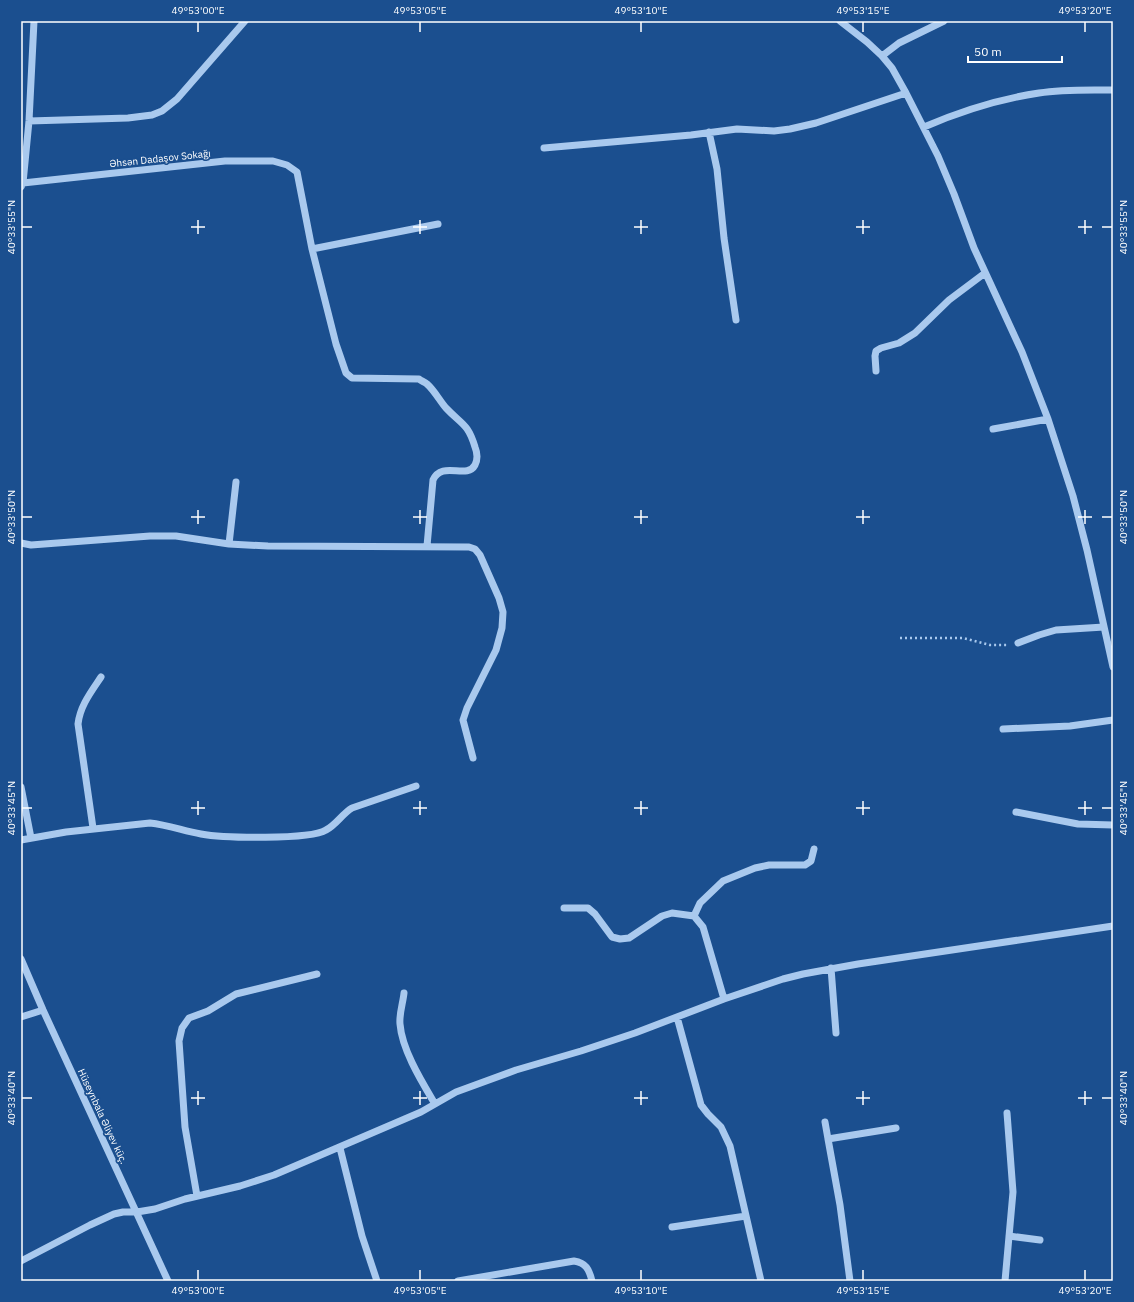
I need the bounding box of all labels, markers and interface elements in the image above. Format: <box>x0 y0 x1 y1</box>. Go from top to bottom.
text: 49°53'00"E <box>171 4 225 17</box>
text: 49°53'05"E <box>393 4 447 17</box>
text: 49°53'10"E <box>614 4 668 17</box>
text: 49°53'15"E <box>836 4 890 17</box>
text: 49°53'20"E <box>1058 4 1112 17</box>
scale bar <box>968 38 1062 64</box>
text: 50 m <box>974 44 1002 59</box>
street label: Əhsən Dadaşov Sokağı <box>109 147 211 170</box>
text: 40°33'55"N <box>5 200 18 254</box>
text: 40°33'55"N <box>1117 200 1130 254</box>
text: 40°33'50"N <box>5 490 18 544</box>
text: 40°33'50"N <box>1117 490 1130 544</box>
text: 40°33'45"N <box>5 781 18 835</box>
text: 40°33'45"N <box>1117 781 1130 835</box>
street label: Hüseynbala Əliyev küç. <box>75 1066 130 1166</box>
text: 40°33'40"N <box>5 1071 18 1125</box>
text: 40°33'40"N <box>1117 1071 1130 1125</box>
text: 49°53'00"E <box>171 1284 225 1297</box>
text: 49°53'05"E <box>393 1284 447 1297</box>
text: 49°53'10"E <box>614 1284 668 1297</box>
text: 49°53'15"E <box>836 1284 890 1297</box>
text: 49°53'20"E <box>1058 1284 1112 1297</box>

